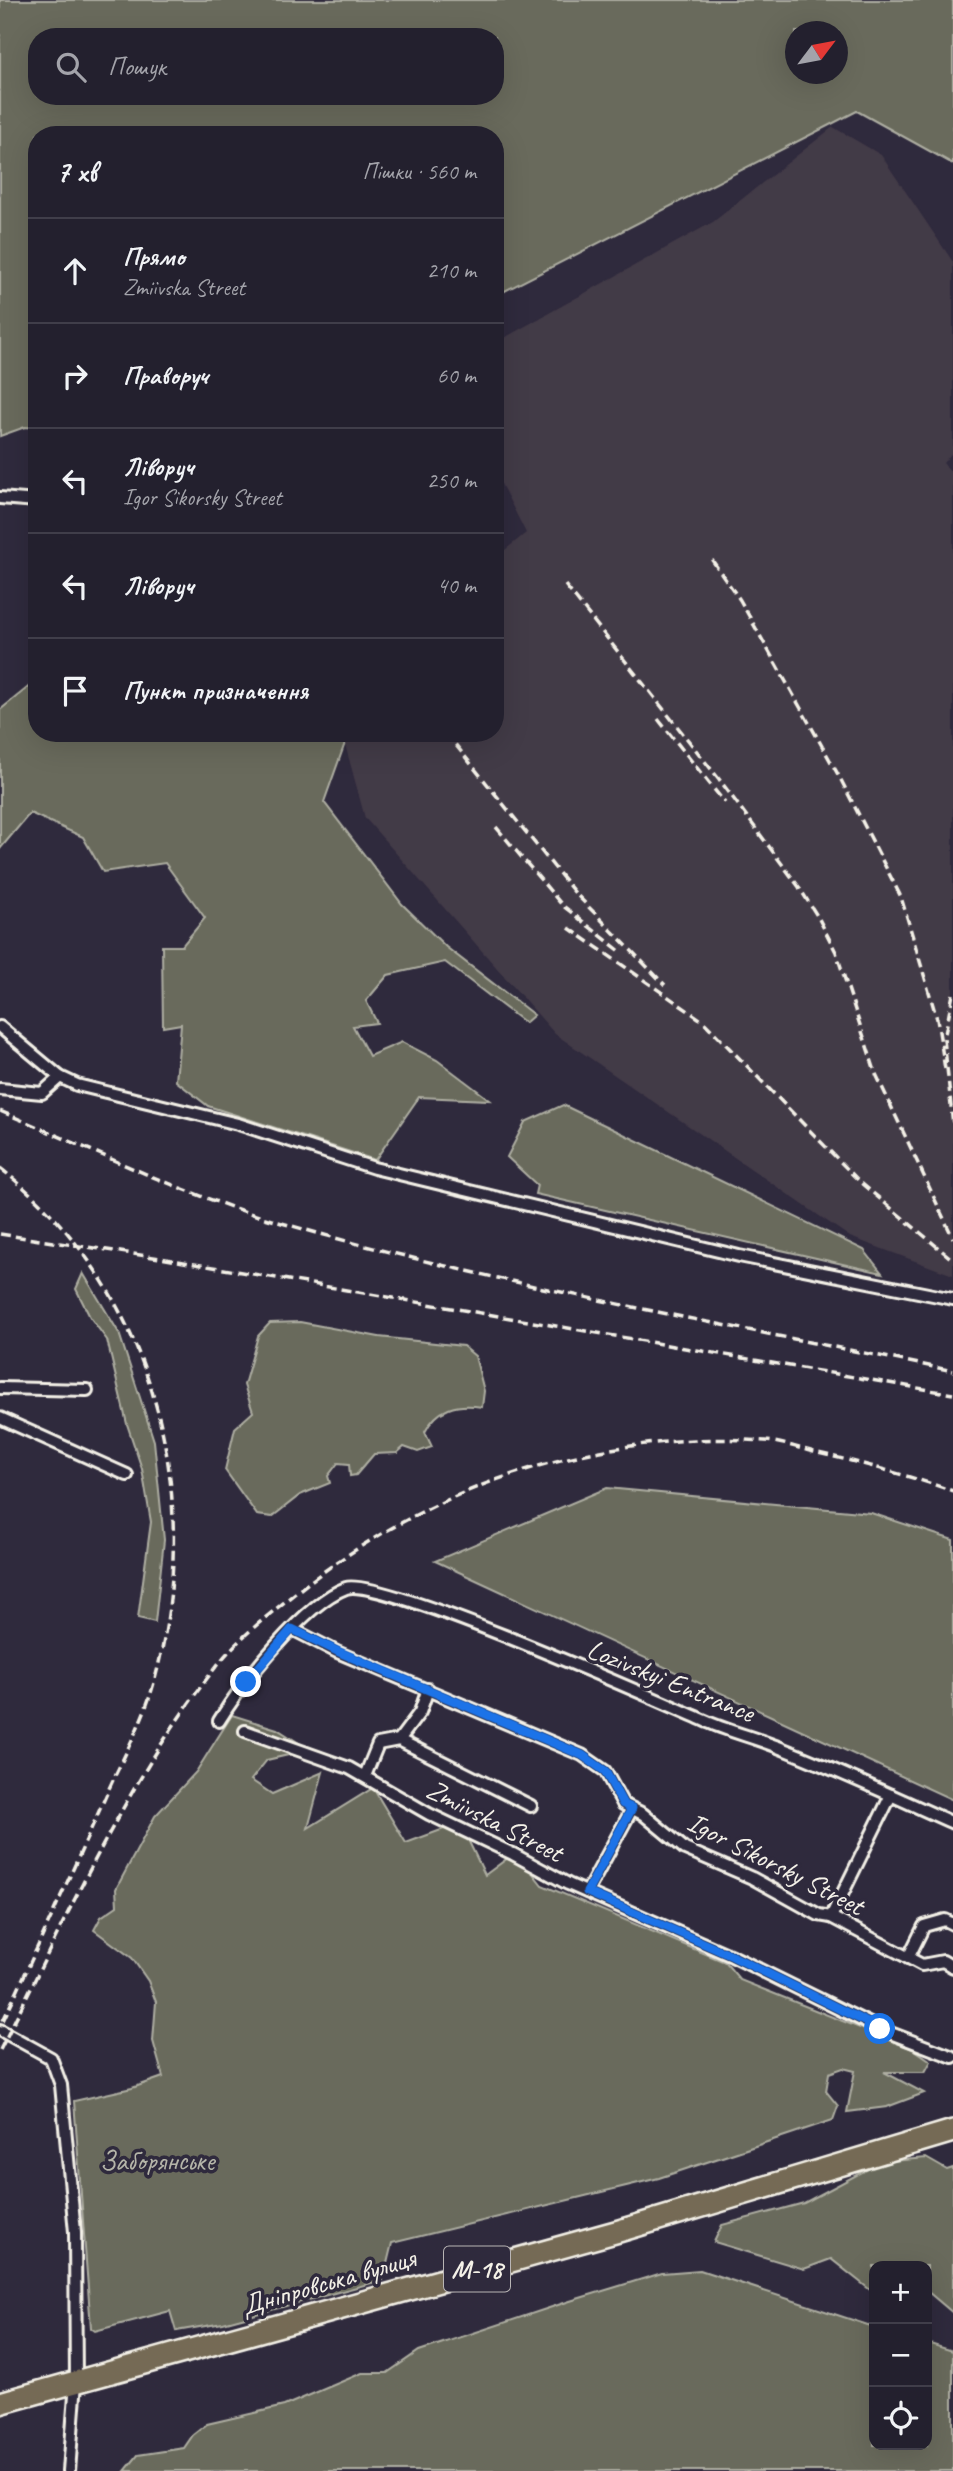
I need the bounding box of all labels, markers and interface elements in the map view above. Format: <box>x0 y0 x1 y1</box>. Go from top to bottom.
north arrow <box>785 21 848 84</box>
search box <box>28 28 504 105</box>
icon: search <box>52 48 90 86</box>
text: Пошук <box>108 50 166 83</box>
text: 7 хв <box>56 153 97 191</box>
text: Пішки · 560 m <box>362 157 476 186</box>
text: Прямо <box>123 240 185 273</box>
icon: ahead <box>56 252 94 290</box>
text: 210 m <box>427 256 476 285</box>
text: Zmiivska Street <box>123 273 245 302</box>
icon: right <box>56 357 94 395</box>
text: Праворуч <box>123 359 208 392</box>
text: 60 m <box>437 361 476 390</box>
text: Ліворуч <box>123 450 194 483</box>
icon: left <box>56 462 94 500</box>
text: 250 m <box>427 466 476 495</box>
text: Igor Sikorsky Street <box>123 483 282 512</box>
icon: left <box>56 567 94 605</box>
text: Ліворуч <box>123 569 194 602</box>
text: 40 m <box>437 571 476 600</box>
icon: arrive <box>56 672 94 710</box>
text: Пункт призначення <box>123 674 308 707</box>
street label: Lozivskyi Entrance <box>582 1631 761 1731</box>
route end <box>230 1666 261 1697</box>
street label: Zmiivska Street <box>421 1771 571 1871</box>
street label: Igor Sikorsky Street <box>682 1804 872 1924</box>
route start <box>864 2013 895 2044</box>
park label: Заборянське <box>100 2143 216 2178</box>
street label: Дніпровська вулиця <box>237 2239 421 2323</box>
road number: М-18 <box>444 2246 510 2292</box>
map controls <box>869 2261 932 2450</box>
button: + <box>869 2261 932 2324</box>
button: − <box>869 2324 932 2387</box>
button: locate <box>869 2387 932 2450</box>

